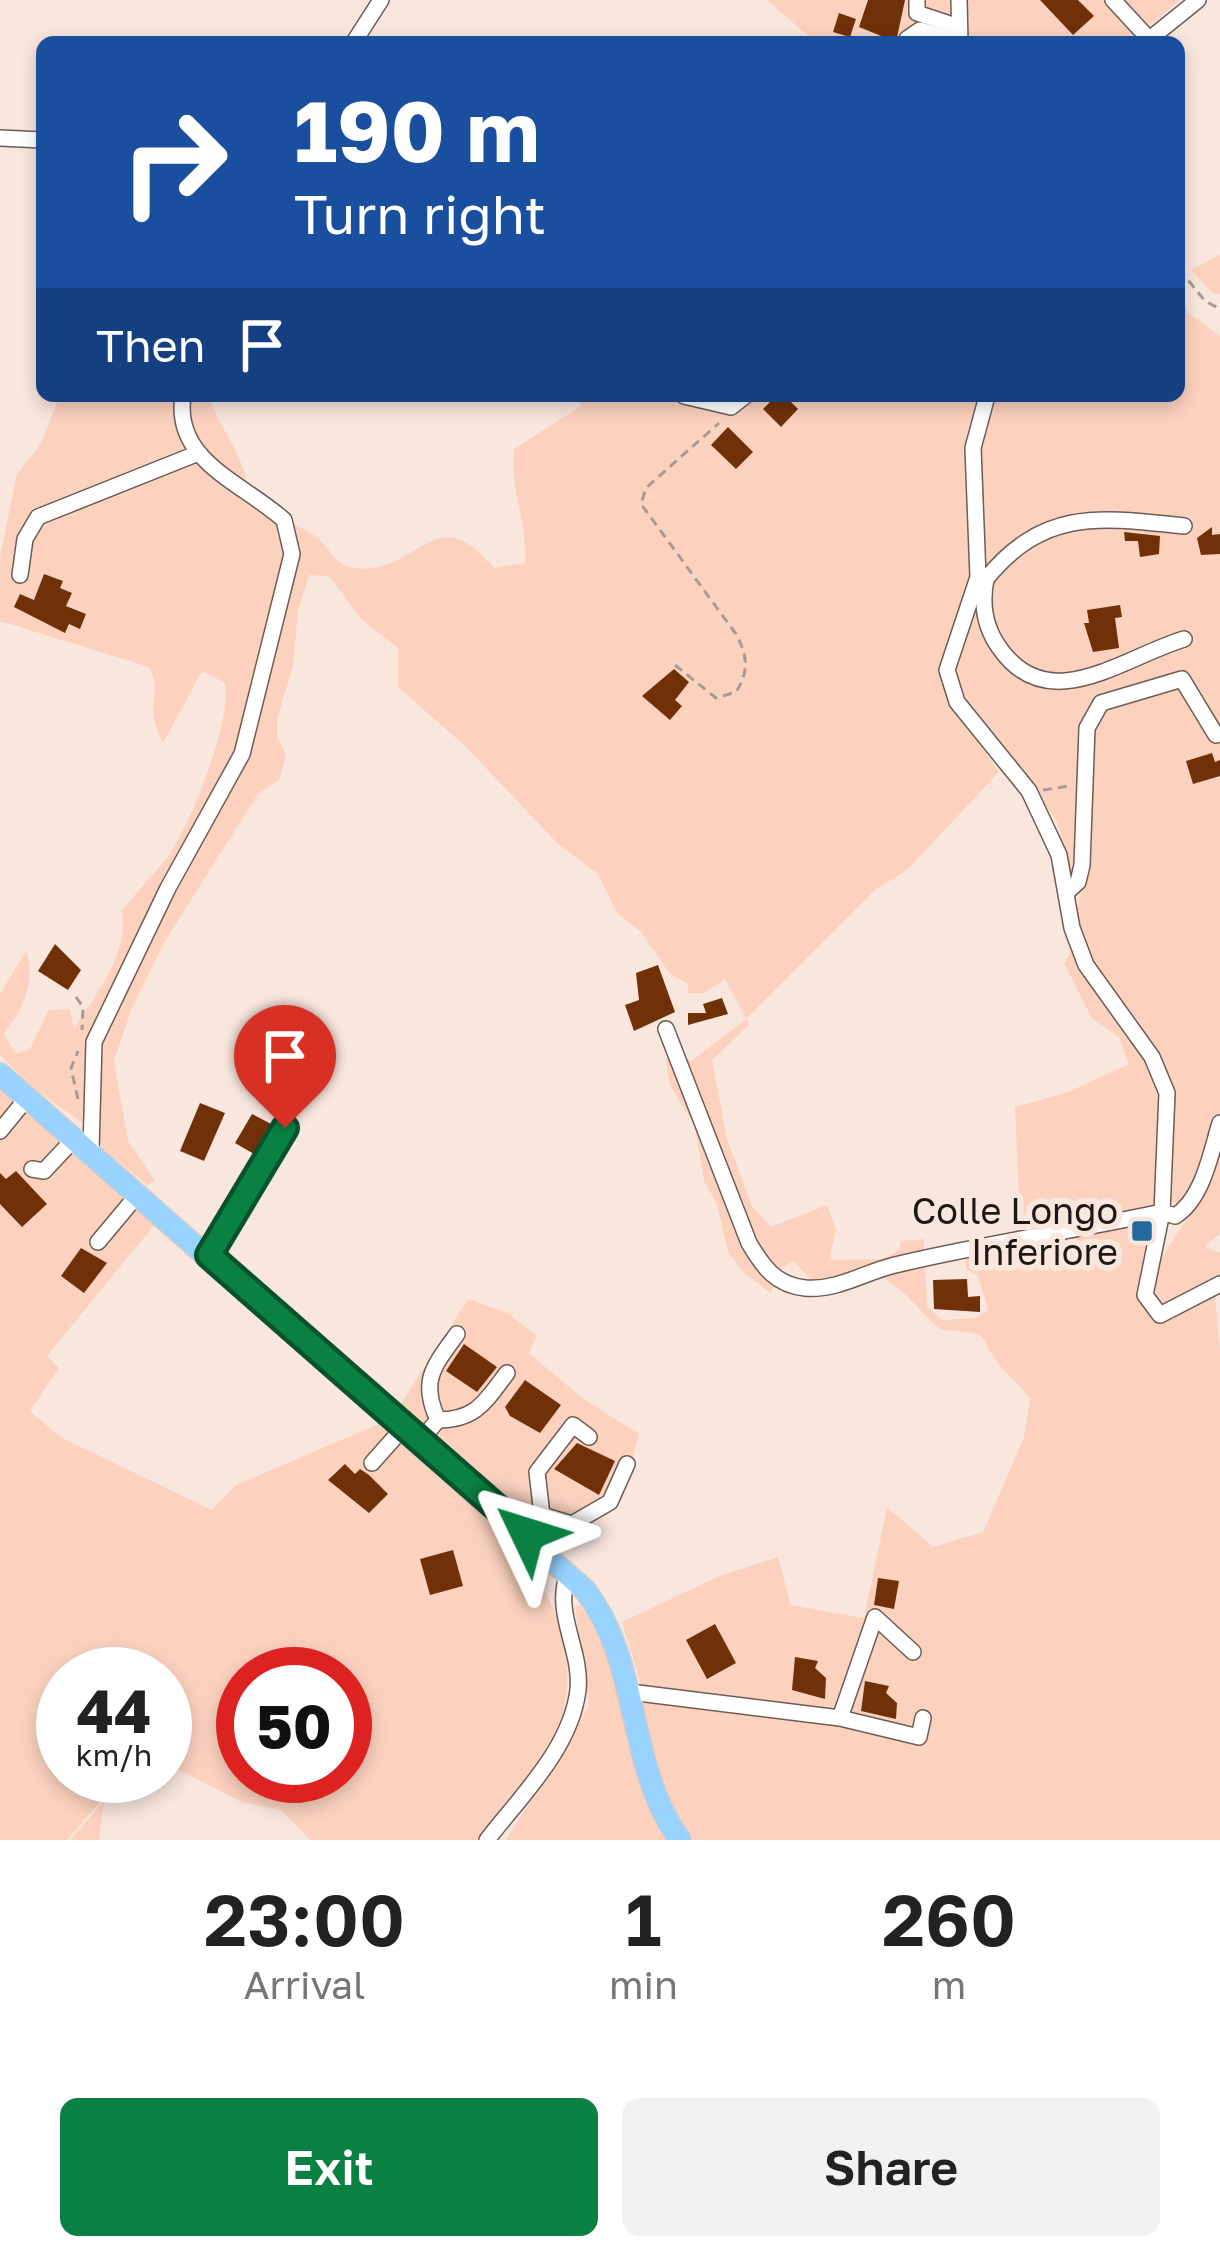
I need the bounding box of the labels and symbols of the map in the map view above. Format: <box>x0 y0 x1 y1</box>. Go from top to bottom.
pin <box>234 1005 336 1128</box>
place label: Colle Longo Inferiore <box>912 1189 1118 1273</box>
marker: Colle Longo Inferiore <box>1129 1218 1155 1244</box>
position arrow <box>464 1471 590 1597</box>
speed limit sign: 50 <box>216 1647 372 1803</box>

